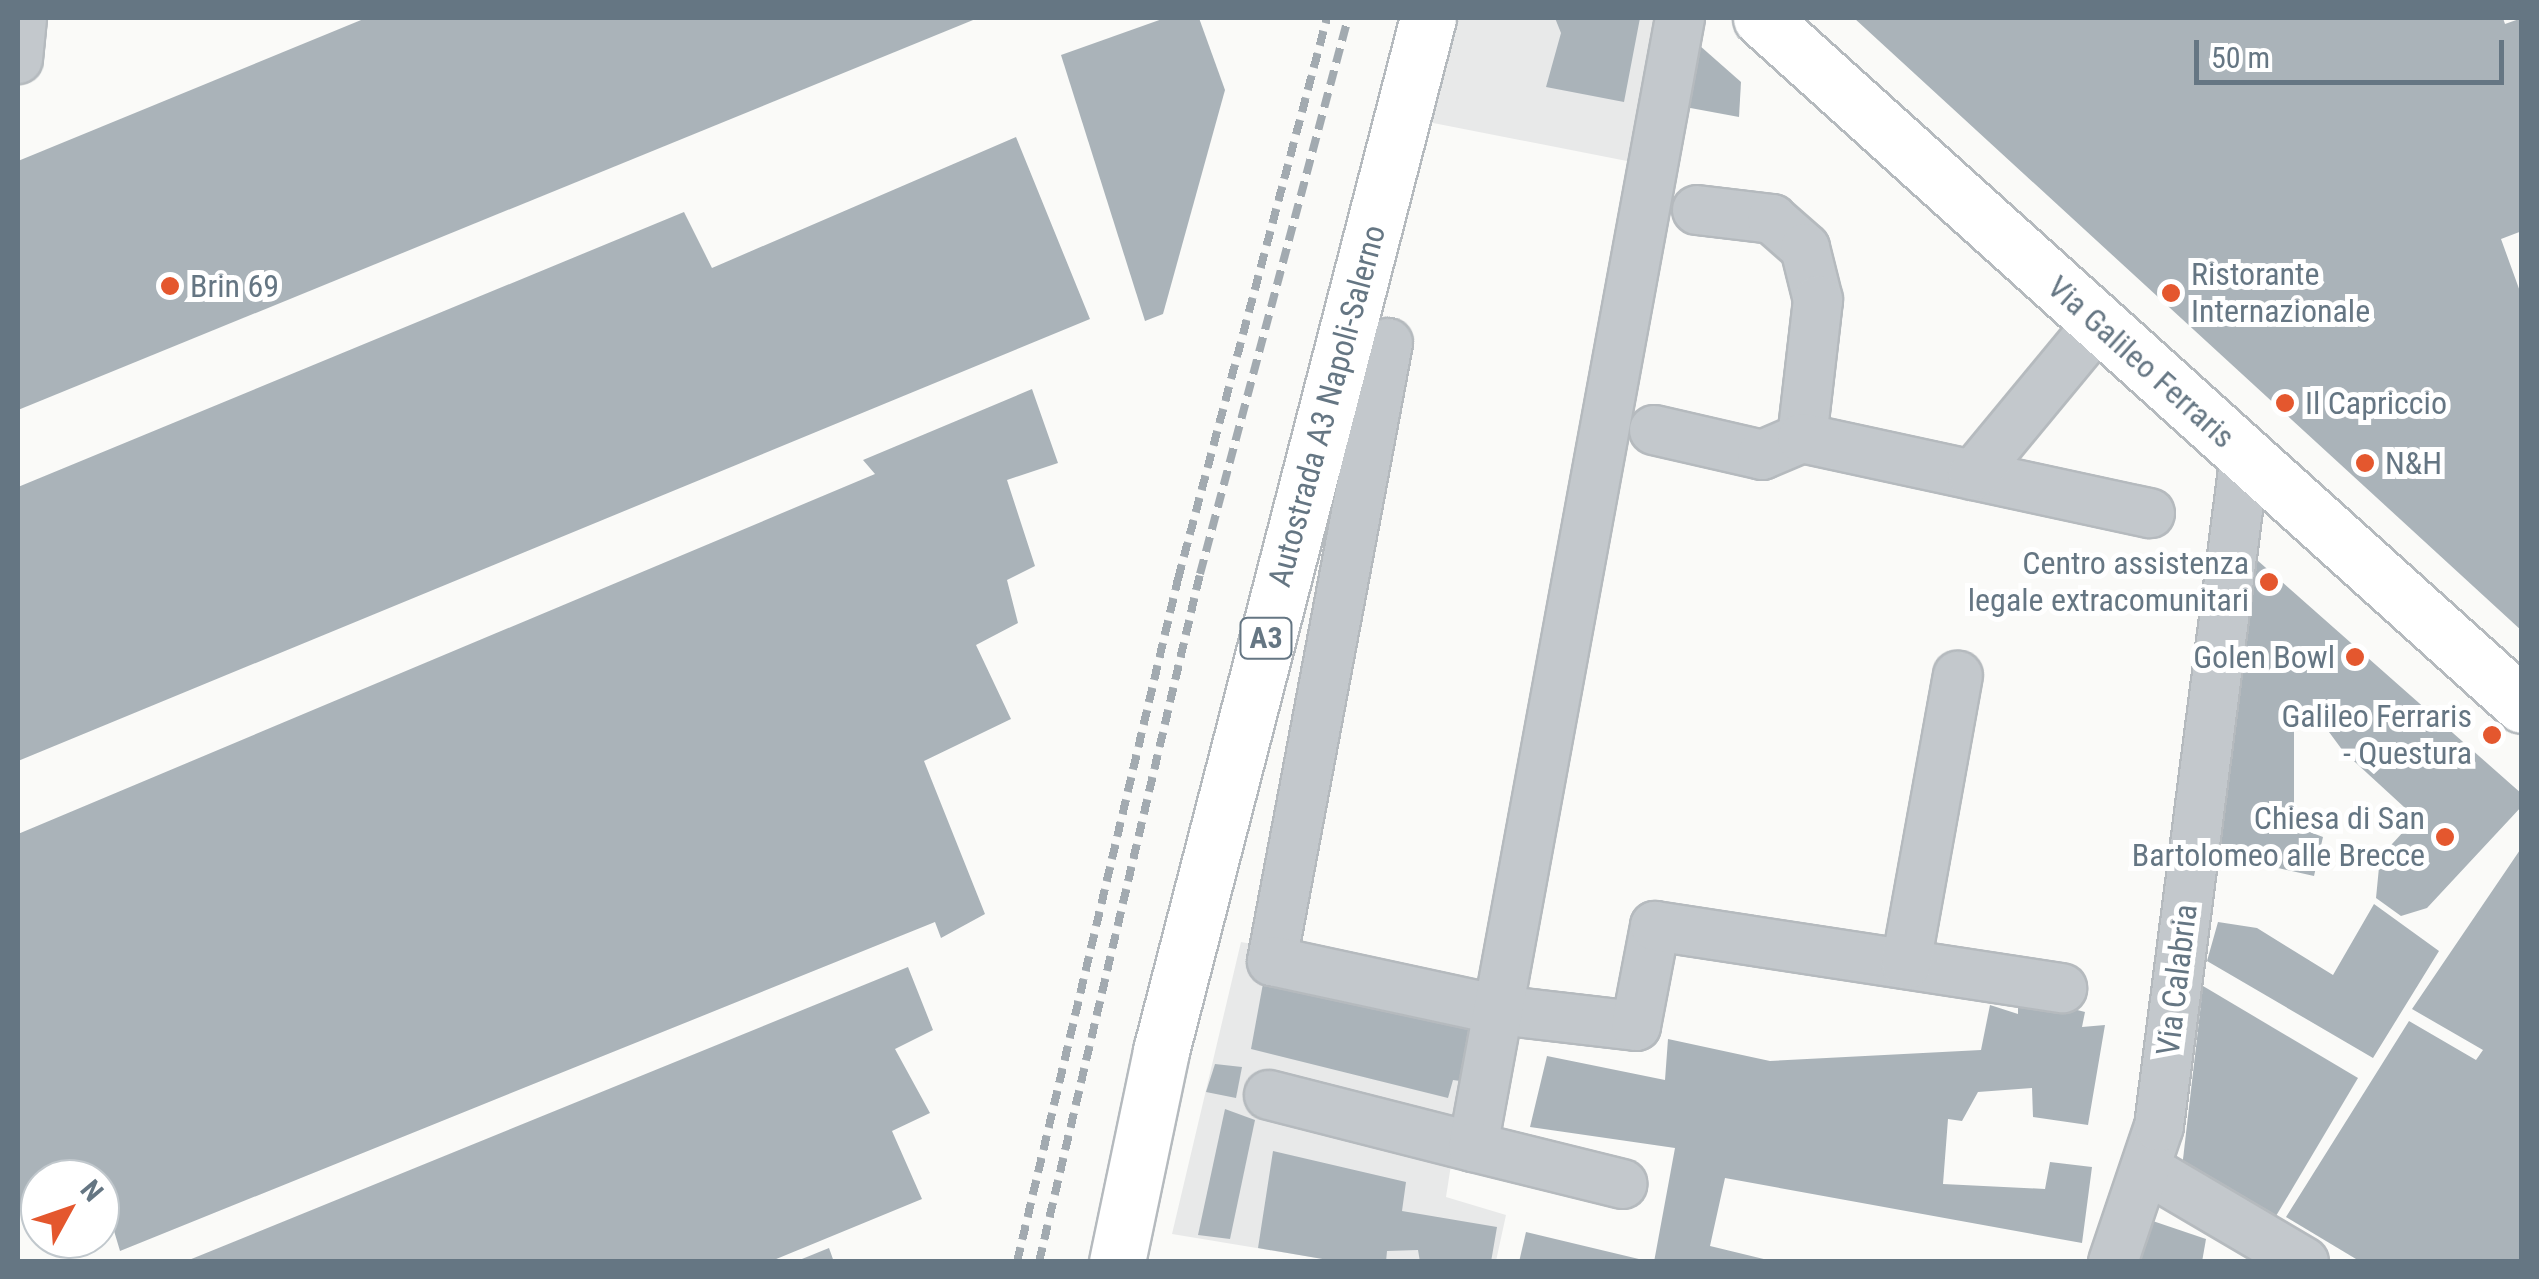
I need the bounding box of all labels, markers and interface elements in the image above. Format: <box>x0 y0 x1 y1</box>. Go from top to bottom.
scale bar <box>2199 20 2509 82</box>
text: 50 m <box>2211 40 2270 75</box>
street label: Autostrada A3 Napoli-Salerno <box>1260 221 1394 591</box>
place label: Ristorante Internazionale <box>2191 256 2370 331</box>
place label: Brin 69 <box>190 267 279 305</box>
street label: Via Galileo Ferraris <box>2040 268 2242 456</box>
marker: Brin 69 <box>159 275 181 297</box>
marker: Ristorante Internazionale <box>2160 282 2182 304</box>
place label: Il Capriccio <box>2305 384 2447 422</box>
marker: Il Capriccio <box>2274 392 2296 414</box>
place label: N&H <box>2385 444 2442 482</box>
marker: N&H <box>2354 452 2376 474</box>
place label: Centro assistenza legale extracomunitari <box>1968 545 2249 620</box>
marker: Centro assistenza legale extracomunitari <box>2258 571 2280 593</box>
road number: A3 <box>1238 613 1294 663</box>
place label: Golen Bowl <box>2193 638 2335 676</box>
marker: Golen Bowl <box>2344 646 2366 668</box>
place label: Galileo Ferraris - Questura <box>2281 698 2472 773</box>
marker: Galileo Ferraris - Questura <box>2481 724 2503 746</box>
place label: Chiesa di San Bartolomeo alle Brecce <box>2132 800 2425 875</box>
marker: Chiesa di San Bartolomeo alle Brecce <box>2434 826 2456 848</box>
street label: Via Calabria <box>2149 902 2205 1058</box>
north arrow <box>20 1159 120 1259</box>
text: N <box>74 1174 110 1208</box>

